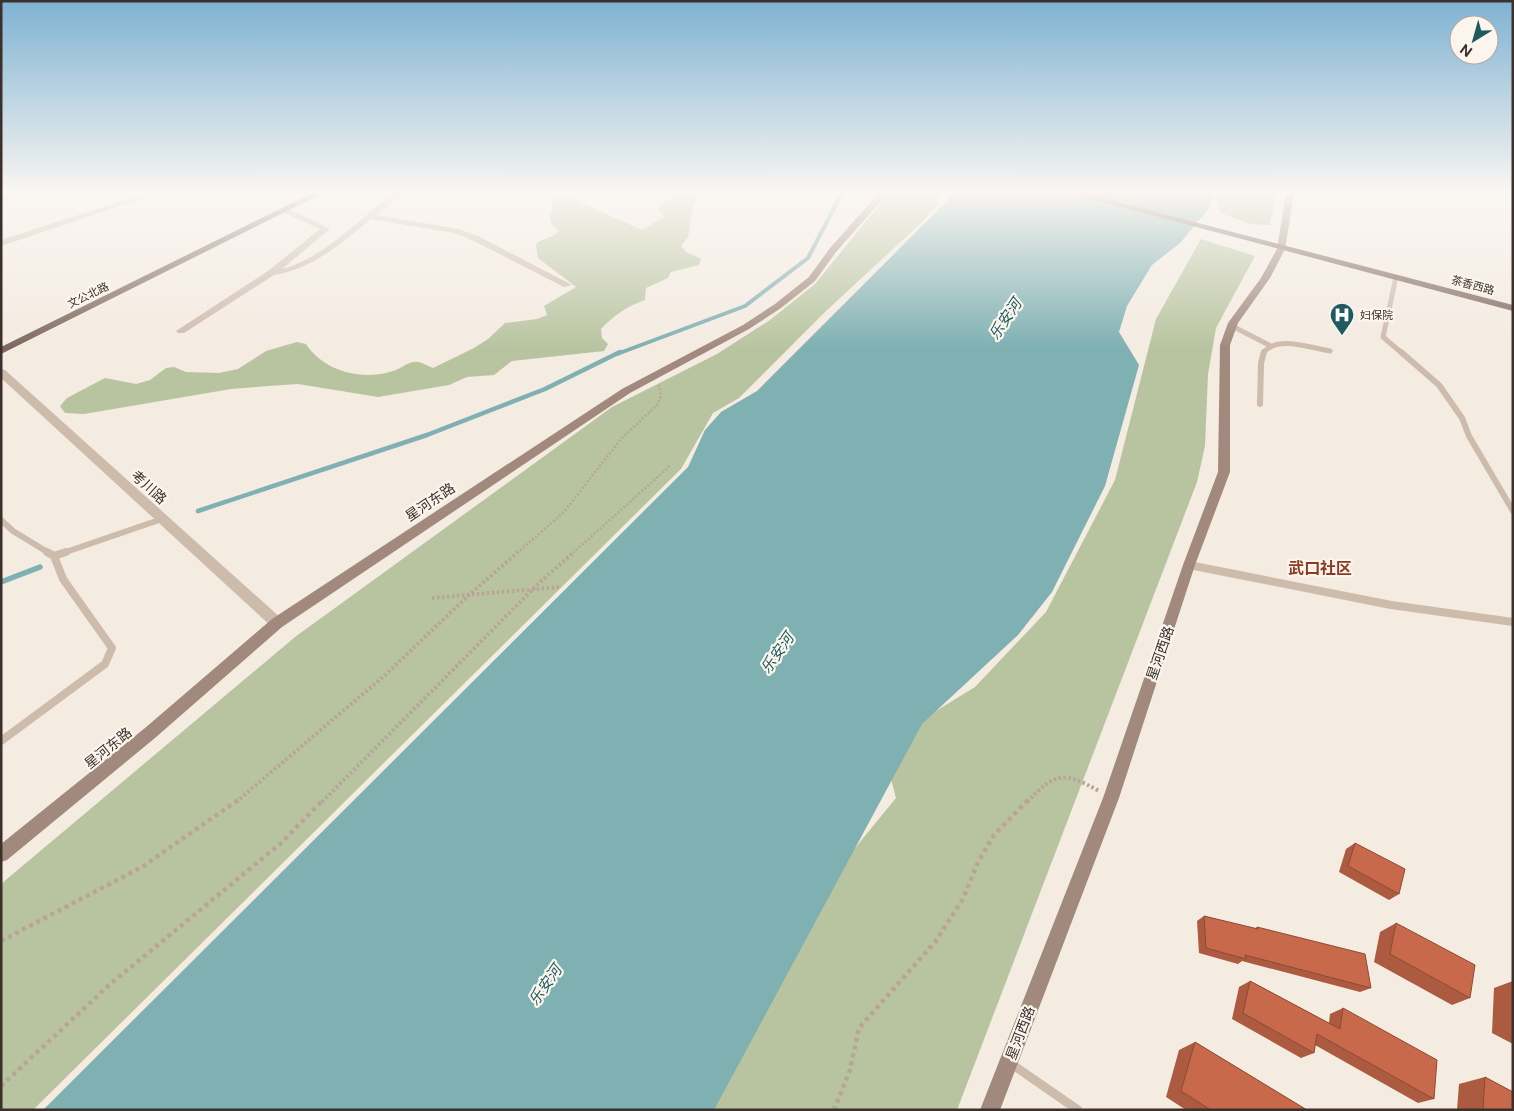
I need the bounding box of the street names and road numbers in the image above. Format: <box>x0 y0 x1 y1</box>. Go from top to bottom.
street label: 茶香西路 <box>1450 274 1496 296</box>
street label: 文公北路 <box>66 280 110 310</box>
street label: 考川路 <box>128 467 170 507</box>
street label: 星河东路 <box>402 480 458 524</box>
street label: 星河西路 <box>1143 624 1177 682</box>
street label: 星河东路 <box>81 724 135 772</box>
street label: 星河西路 <box>1002 1004 1038 1062</box>

